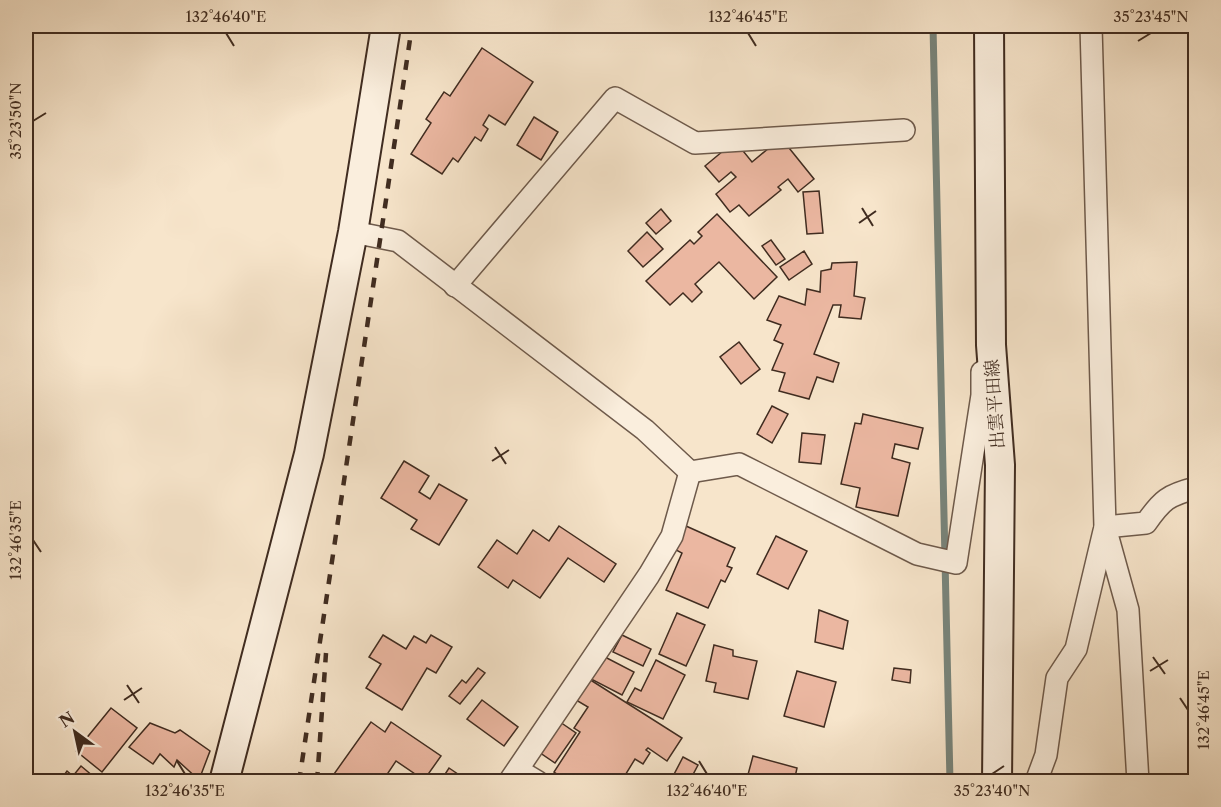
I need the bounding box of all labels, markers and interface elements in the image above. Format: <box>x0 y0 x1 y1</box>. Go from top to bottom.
text: 132°46'40"E <box>186 7 266 26</box>
text: 132°46'45"E <box>708 7 788 26</box>
text: 35°23'45"N <box>1113 7 1189 26</box>
text: 35°23'50"N <box>6 82 25 160</box>
street label: 出雲平田線 <box>981 358 1009 450</box>
text: 132°46'35"E <box>6 500 25 580</box>
text: 132°46'45"E <box>1194 670 1213 750</box>
north arrow <box>45 702 105 762</box>
text: N <box>56 707 78 732</box>
text: 132°46'35"E <box>145 781 225 800</box>
text: 132°46'40"E <box>667 781 747 800</box>
text: 35°23'40"N <box>954 781 1030 800</box>

